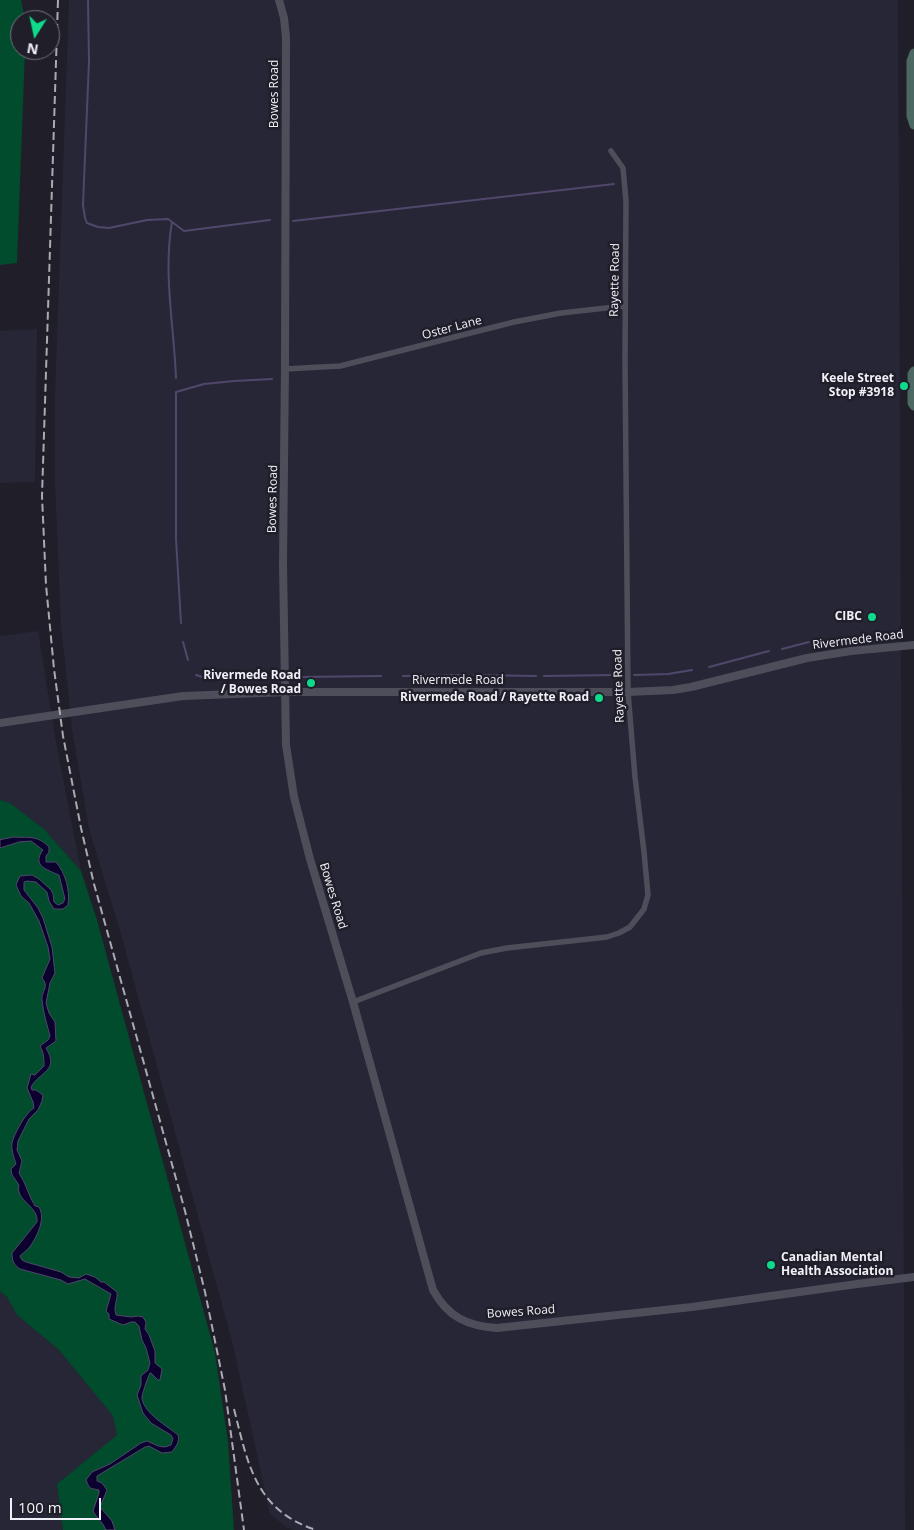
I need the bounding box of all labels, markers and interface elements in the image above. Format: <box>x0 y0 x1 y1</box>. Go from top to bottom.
north arrow <box>10 10 60 60</box>
text: N <box>25 39 40 60</box>
street label: Bowes Road <box>268 60 282 128</box>
street label: Rayette Road <box>607 243 623 317</box>
street label: Oster Lane <box>421 313 483 343</box>
place label: Keele Street Stop #3918 <box>821 372 894 400</box>
marker: Keele Street Stop #3918 <box>898 380 910 392</box>
street label: Bowes Road <box>265 465 281 533</box>
place label: CIBC <box>835 610 862 624</box>
marker: CIBC <box>866 611 878 623</box>
street label: Rivermede Road <box>812 627 904 653</box>
street label: Rayette Road <box>611 649 627 723</box>
place label: Rivermede Road / Bowes Road <box>203 669 301 697</box>
street label: Rivermede Road <box>412 674 504 688</box>
marker: Rivermede Road / Bowes Road <box>305 677 317 689</box>
place label: Rivermede Road / Rayette Road <box>400 691 589 705</box>
marker: Rivermede Road / Rayette Road <box>593 692 605 704</box>
street label: Bowes Road <box>316 861 350 931</box>
place label: Canadian Mental Health Association <box>781 1251 893 1279</box>
marker: Canadian Mental Health Association <box>765 1259 777 1271</box>
street label: Bowes Road <box>486 1302 556 1322</box>
scale bar <box>12 1488 104 1520</box>
text: 100 m <box>18 1497 62 1517</box>

